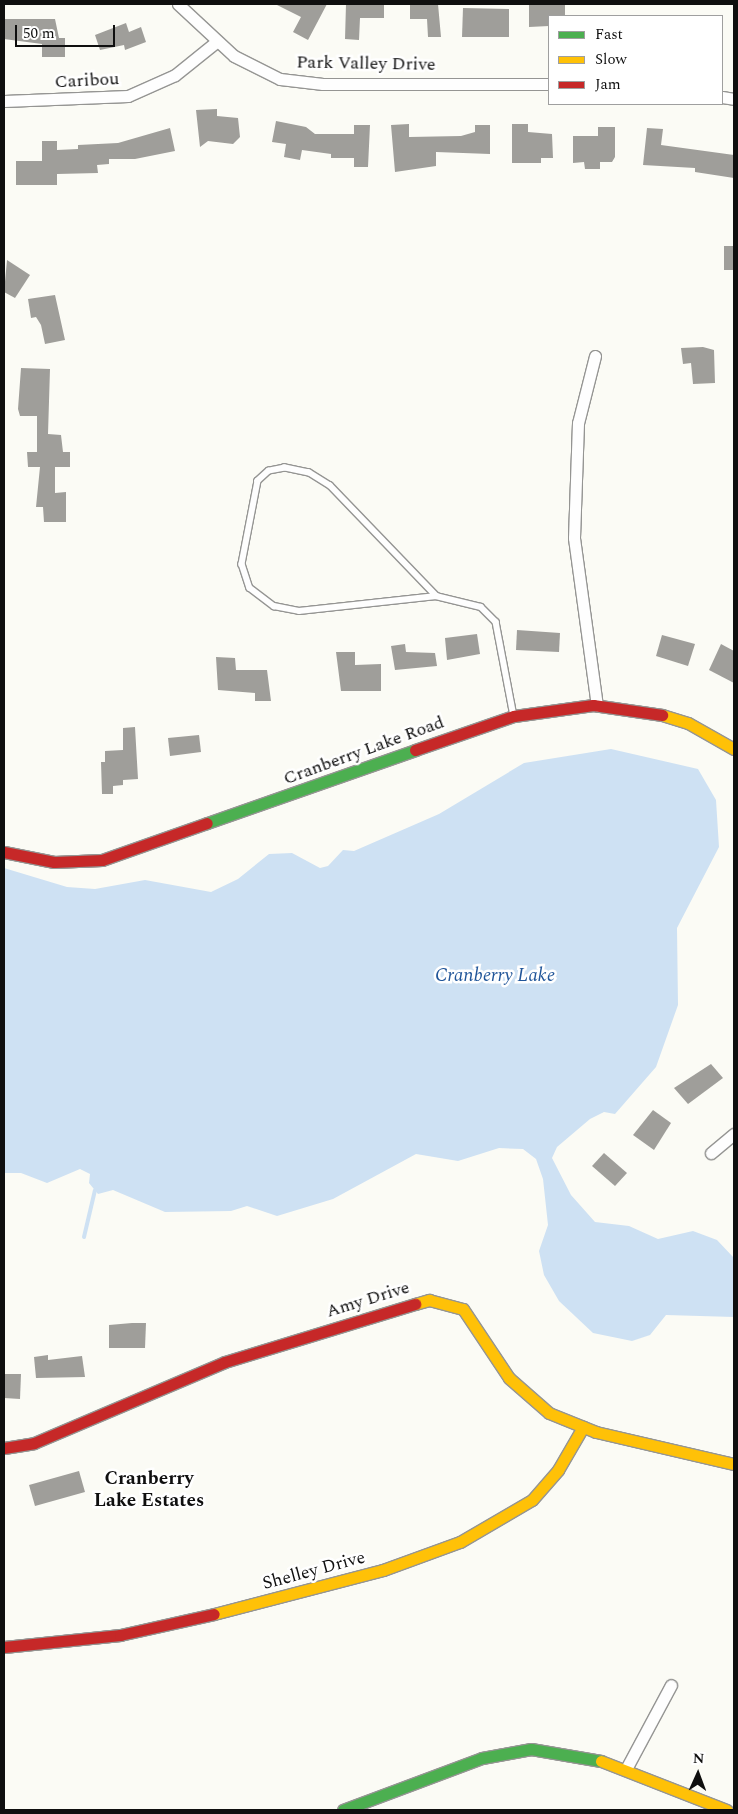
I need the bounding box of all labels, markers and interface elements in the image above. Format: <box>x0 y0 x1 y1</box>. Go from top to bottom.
scale bar <box>18 15 118 47</box>
legend <box>548 15 723 105</box>
text: 50 m <box>23 22 55 45</box>
text: Fast <box>595 23 623 46</box>
text: Slow <box>595 48 627 71</box>
street label: Park Valley Drive <box>296 52 436 76</box>
street label: Caribou <box>54 69 120 93</box>
text: Jam <box>595 73 621 96</box>
street label: Cranberry Lake Road <box>281 712 447 790</box>
water label: Cranberry Lake <box>435 965 555 987</box>
street label: Amy Drive <box>324 1277 412 1323</box>
district label: Cranberry Lake Estates <box>94 1468 204 1512</box>
street label: Shelley Drive <box>260 1547 368 1595</box>
text: N <box>692 1748 705 1769</box>
north arrow <box>673 1749 723 1799</box>

